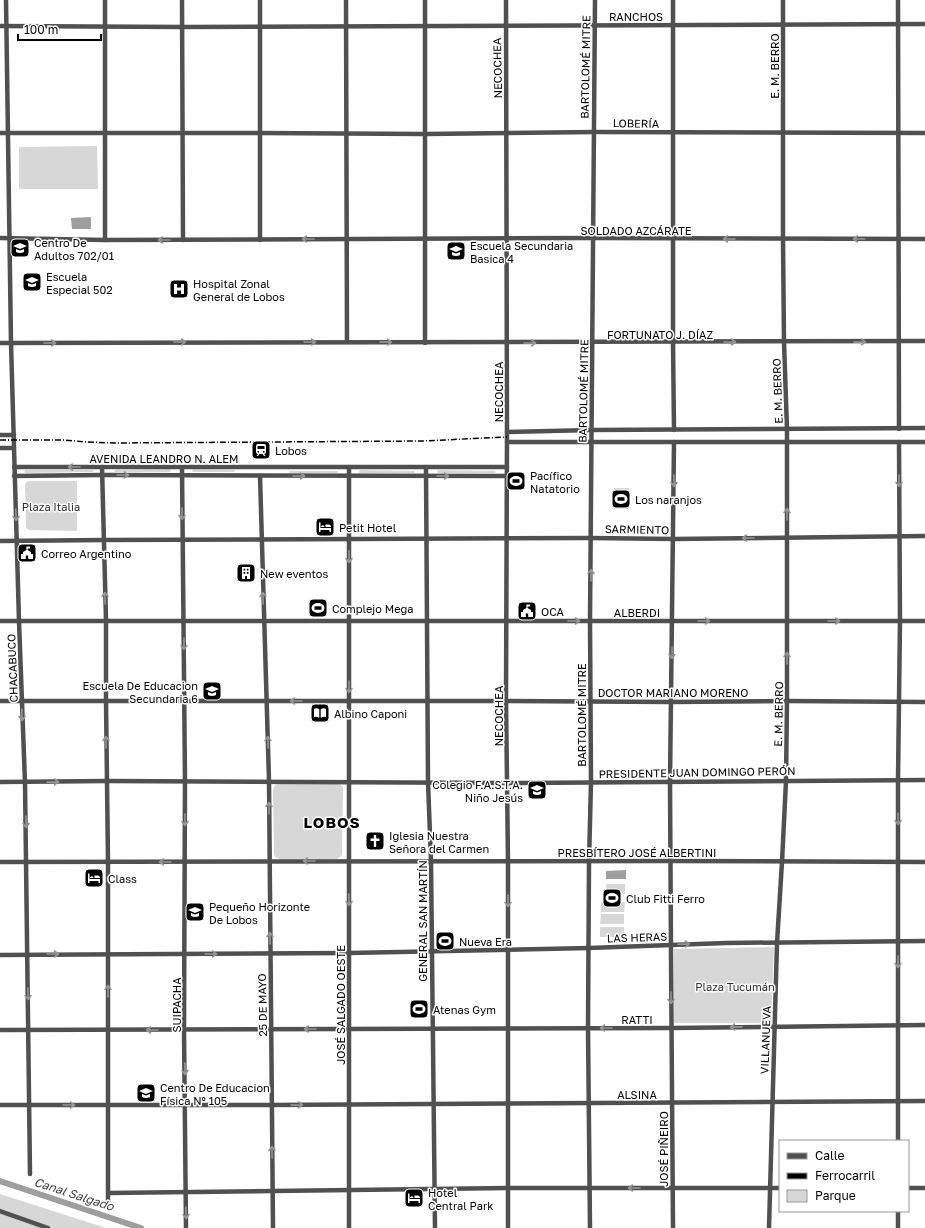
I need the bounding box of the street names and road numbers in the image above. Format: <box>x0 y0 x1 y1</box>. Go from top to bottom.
street label: RANCHOS <box>609 10 663 23</box>
street label: BARTOLOMÉ MITRE <box>578 15 592 119</box>
street label: E. M. BERRO <box>768 33 781 99</box>
street label: NECOCHEA <box>490 37 504 98</box>
street label: LOBERÍA <box>613 116 660 130</box>
street label: SOLDADO AZCÁRATE <box>581 224 692 237</box>
street label: FORTUNATO J. DÍAZ <box>607 328 713 341</box>
street label: BARTOLOMÉ MITRE <box>576 339 590 443</box>
street label: E. M. BERRO <box>769 358 785 424</box>
street label: NECOCHEA <box>492 361 505 422</box>
street label: AVENIDA LEANDRO N. ALEM <box>90 452 238 465</box>
street label: SARMIENTO <box>605 522 669 536</box>
street label: ALBERDI <box>614 606 660 619</box>
street label: CHACABUCO <box>4 633 20 703</box>
street label: BARTOLOMÉ MITRE <box>575 663 588 767</box>
street label: E. M. BERRO <box>771 681 785 747</box>
street label: NECOCHEA <box>492 685 505 746</box>
street label: DOCTOR MARIANO MORENO <box>598 686 748 699</box>
street label: PRESIDENTE JUAN DOMINGO PERÓN <box>598 764 796 780</box>
street label: PRESBÍTERO JOSÉ ALBERTINI <box>557 846 717 859</box>
street label: GENERAL SAN MARTÍN <box>416 860 429 982</box>
street label: LAS HERAS <box>607 929 667 945</box>
street label: JOSÉ SALGADO OESTE <box>334 945 347 1065</box>
street label: 25 DE MAYO <box>255 973 269 1037</box>
street label: SUIPACHA <box>170 977 183 1033</box>
street label: VILLANUEVA <box>757 1005 773 1074</box>
street label: RATTI <box>621 1013 653 1026</box>
street label: ALSINA <box>617 1088 657 1101</box>
street label: JOSÉ PIÑEIRO <box>657 1111 670 1187</box>

